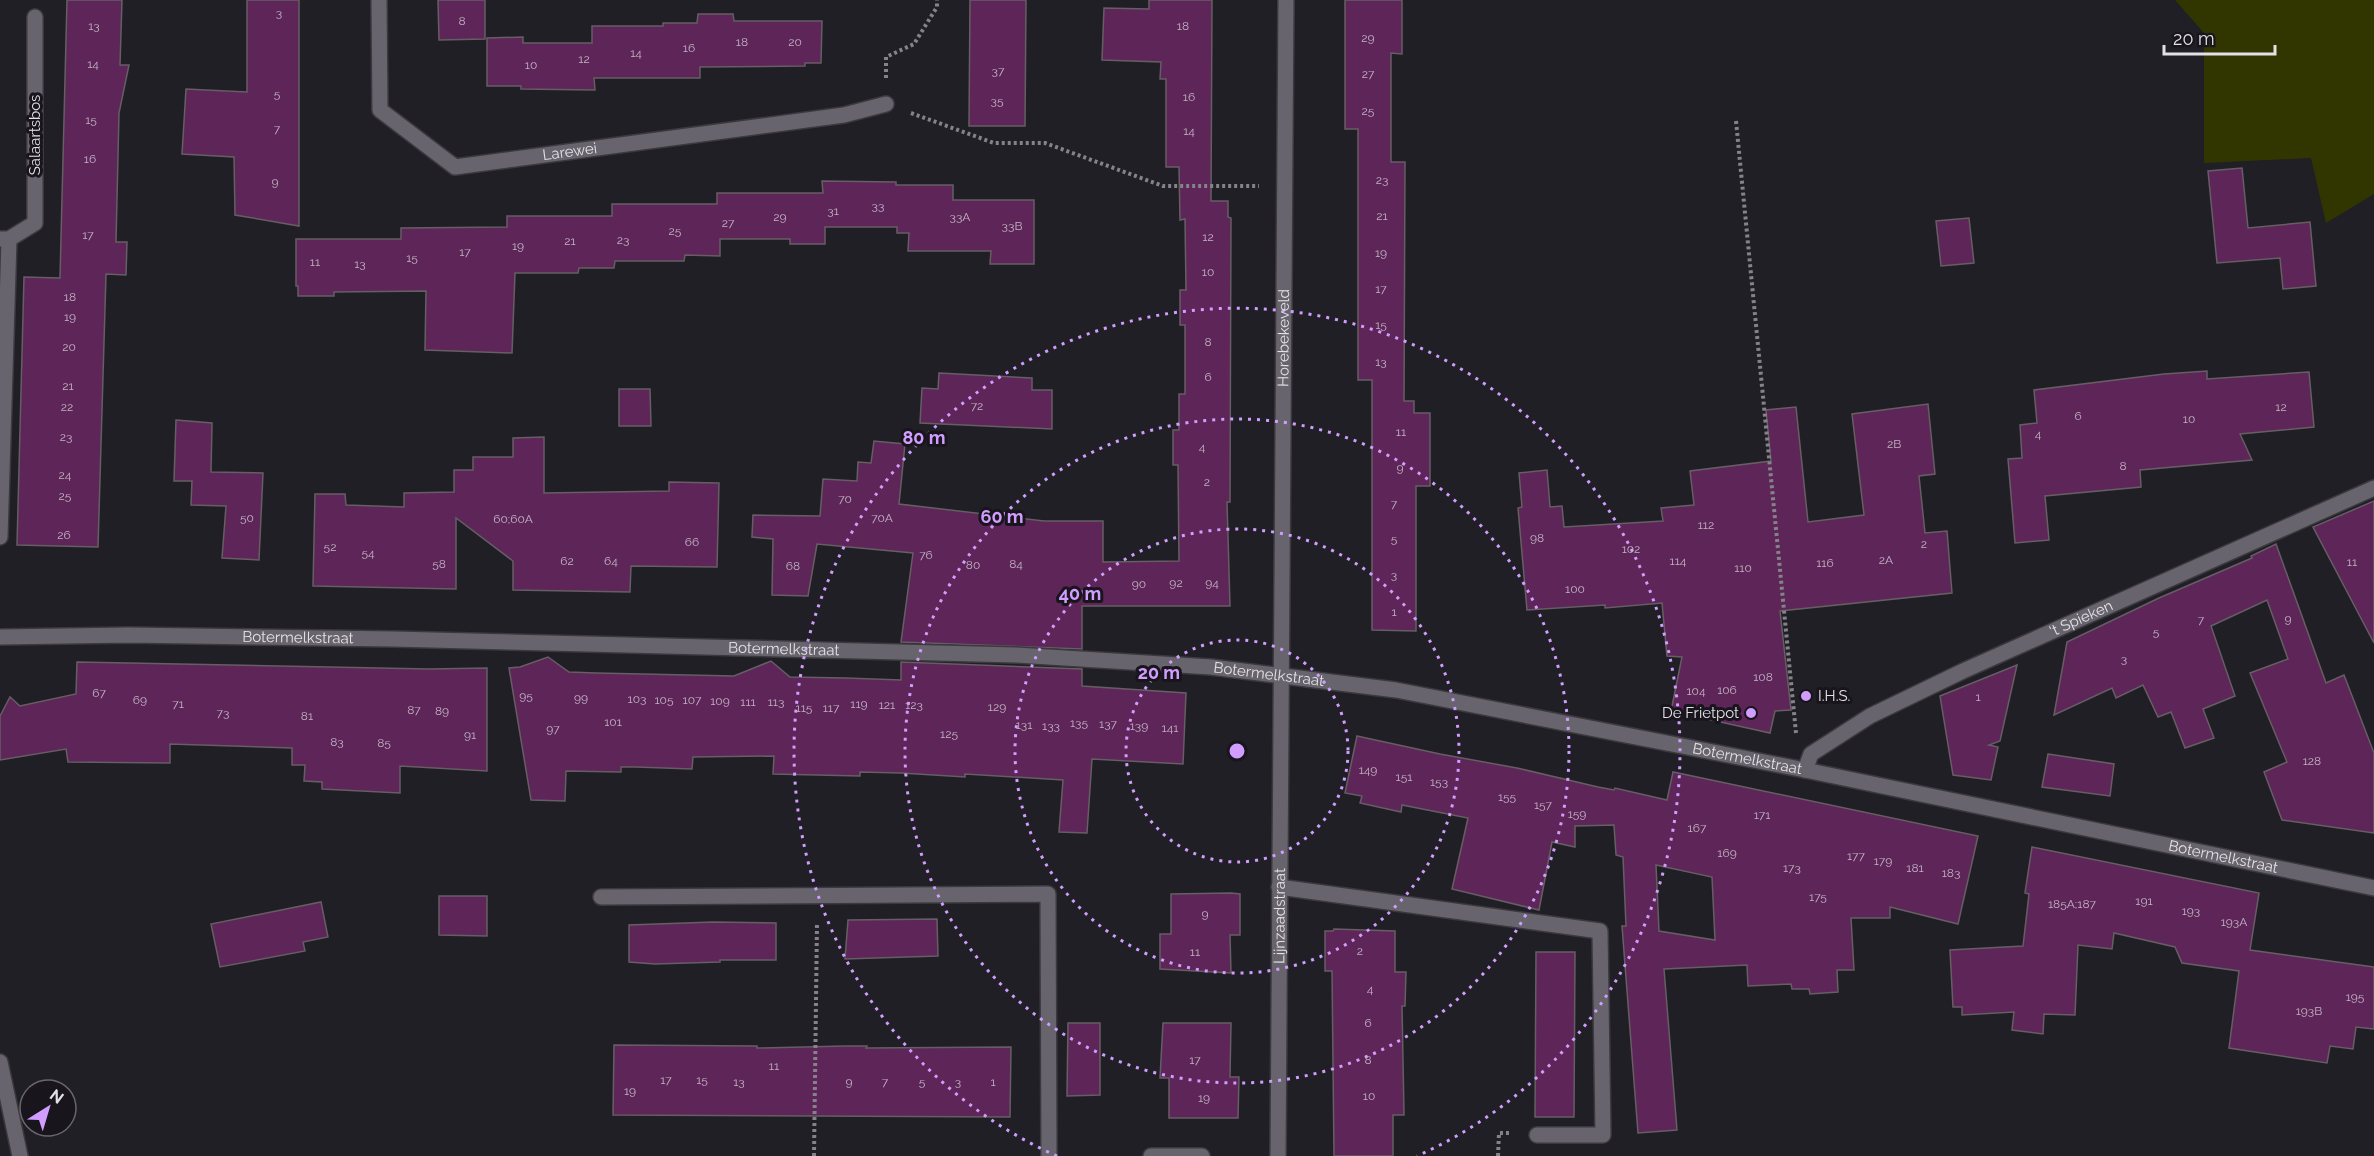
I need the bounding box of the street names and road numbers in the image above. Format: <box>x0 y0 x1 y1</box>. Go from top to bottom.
street label: Salaartsbos <box>26 95 44 175</box>
street label: Larewei <box>542 139 598 164</box>
street label: Horebekeveld <box>1274 289 1293 387</box>
street label: 't Spieken <box>2047 596 2116 640</box>
street label: Botermelkstraat <box>242 628 354 647</box>
street label: Botermelkstraat <box>728 639 840 659</box>
street label: Botermelkstraat <box>1213 658 1325 690</box>
street label: Botermelkstraat <box>1691 739 1804 778</box>
street label: Botermelkstraat <box>2167 837 2280 877</box>
street label: Lijnzaadstraat <box>1270 868 1289 964</box>

